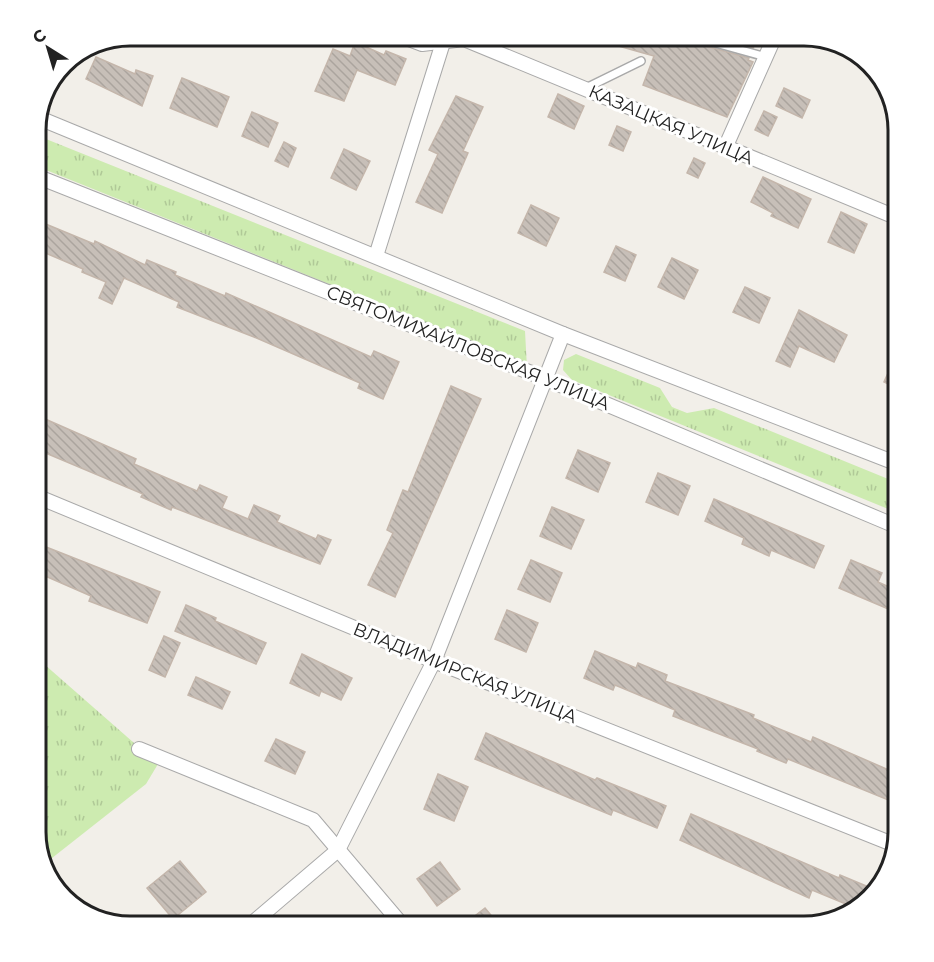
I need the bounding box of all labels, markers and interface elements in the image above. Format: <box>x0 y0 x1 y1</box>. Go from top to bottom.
north arrow <box>18 18 78 78</box>
text: С <box>29 25 50 48</box>
street label: КАЗАЦКАЯ УЛИЦА <box>585 80 757 170</box>
street label: СВЯТОМИХАЙЛОВСКАЯ УЛИЦА <box>323 281 613 415</box>
street label: ВЛАДИМИРСКАЯ УЛИЦА <box>350 618 581 728</box>

